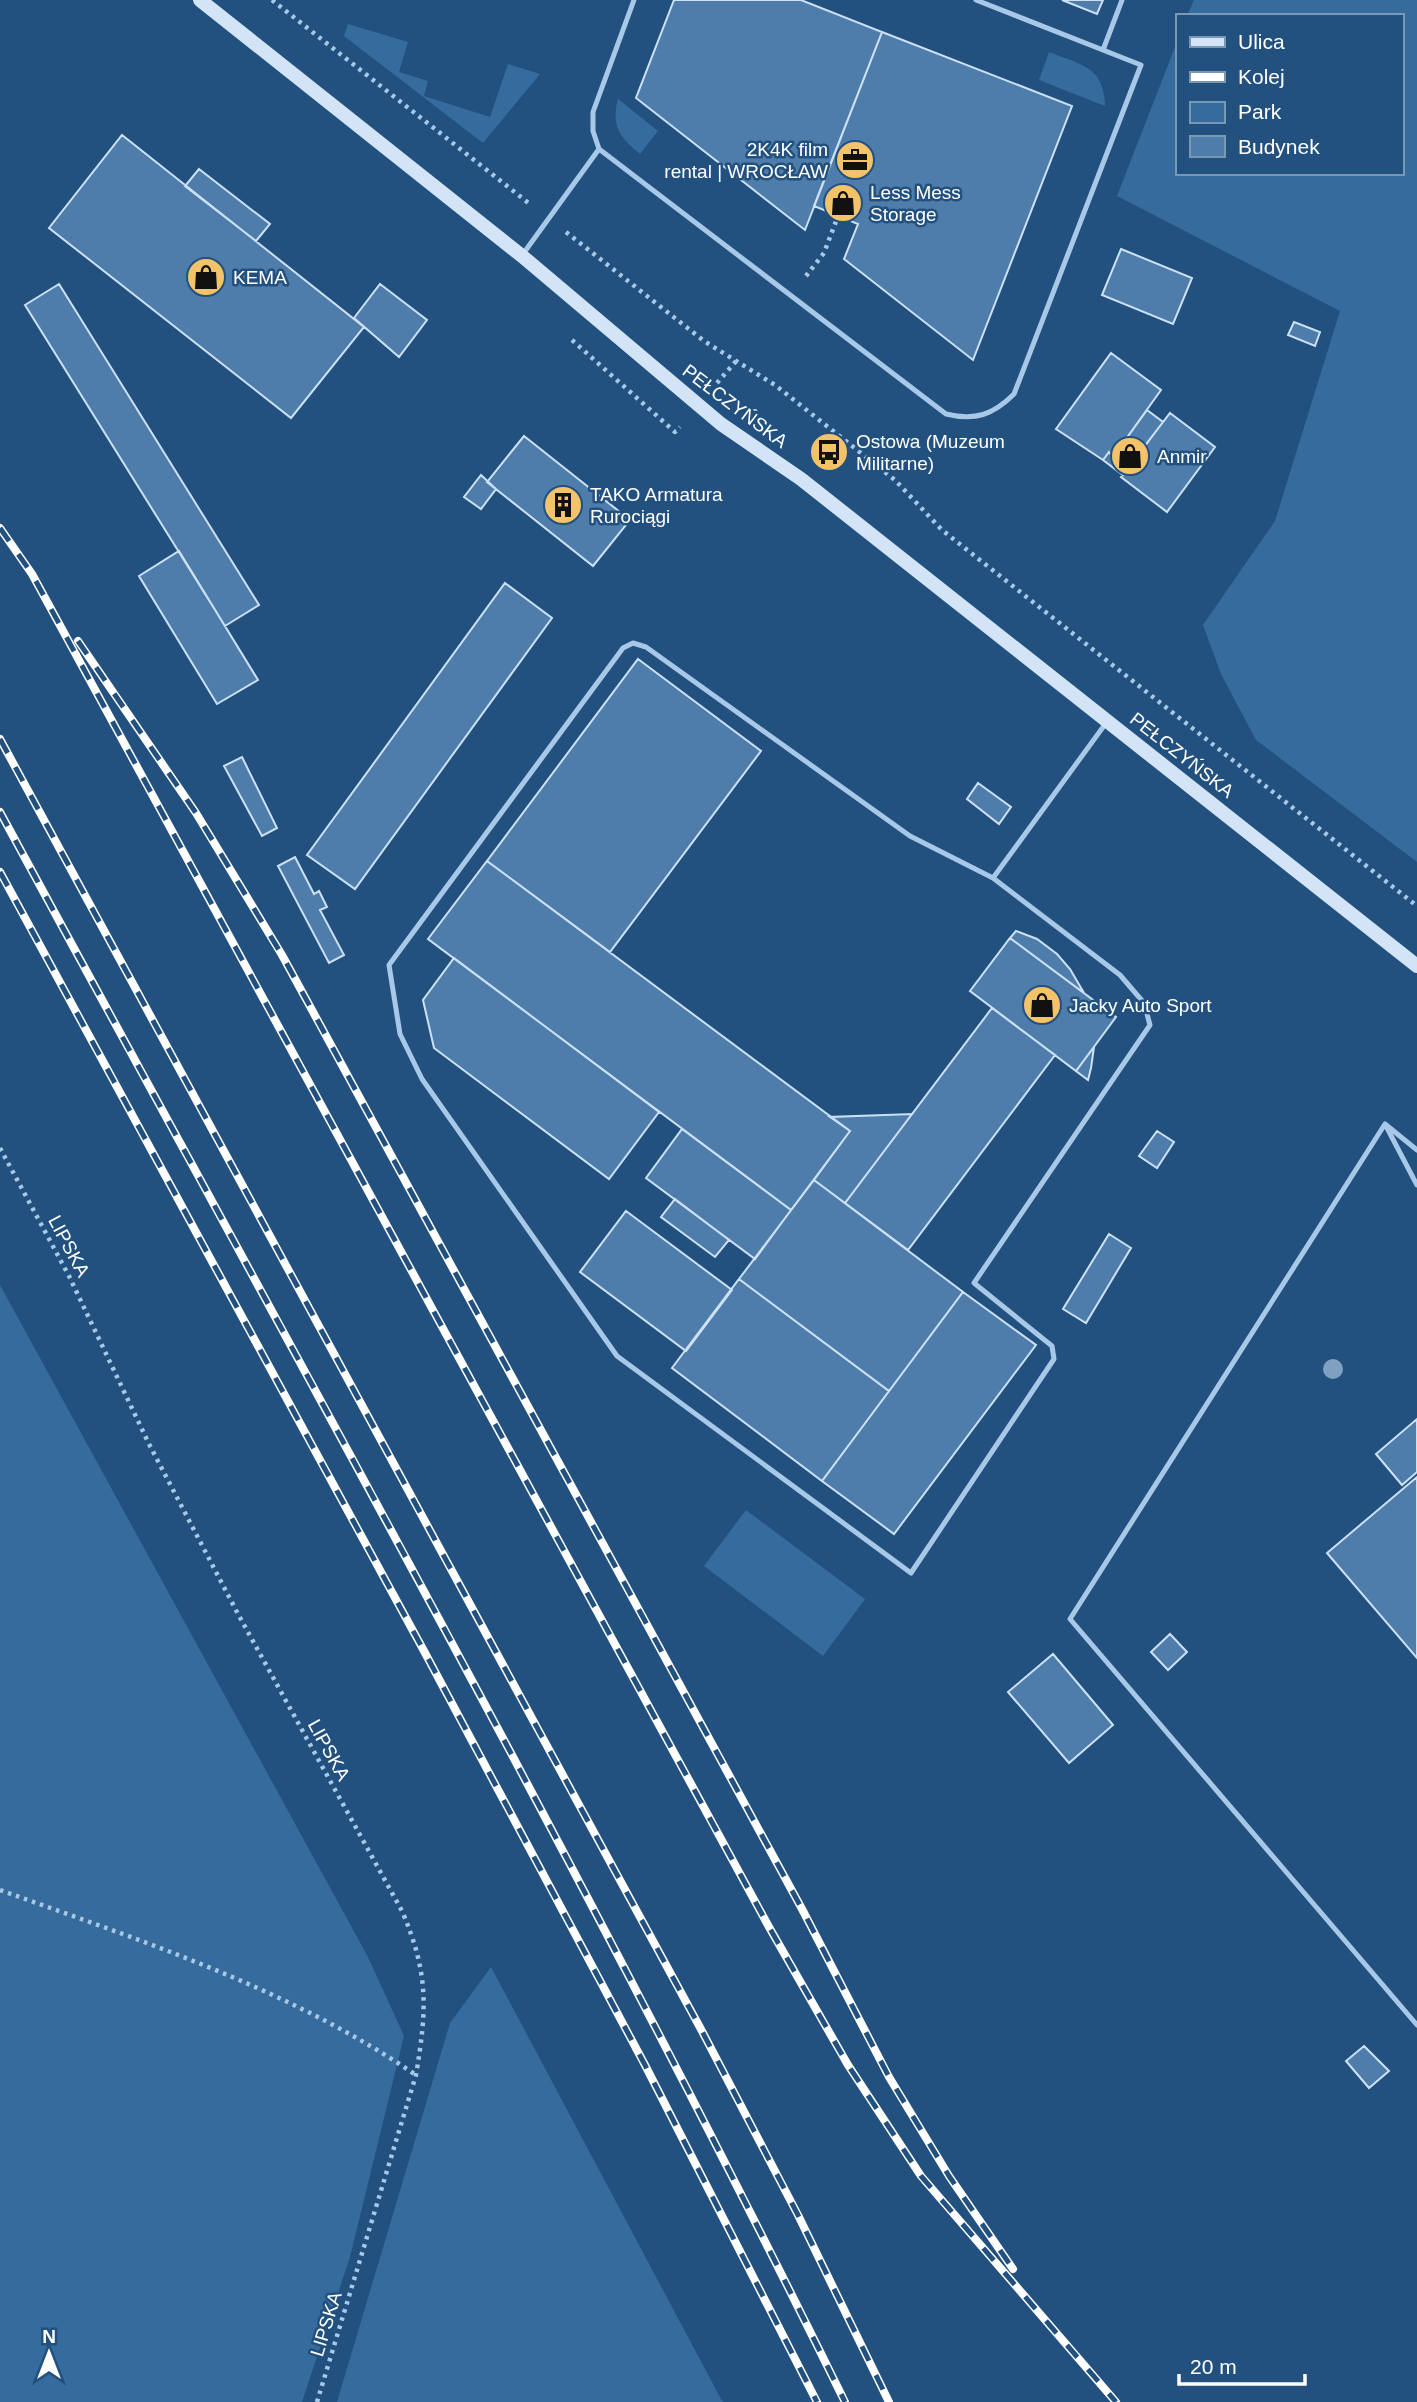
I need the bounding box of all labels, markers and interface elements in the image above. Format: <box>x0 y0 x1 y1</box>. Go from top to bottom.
legend <box>1176 14 1403 175</box>
text: Ulica <box>1238 30 1285 53</box>
text: Kolej <box>1238 65 1285 88</box>
text: Park <box>1238 100 1282 123</box>
text: Budynek <box>1238 135 1320 158</box>
place label: 2K4K film rental | WROCŁAW <box>664 139 828 182</box>
office icon: 2K4K film rental | WROCŁAW <box>834 139 876 181</box>
shop icon: Less Mess Storage <box>822 182 864 224</box>
place label: Less Mess Storage <box>870 182 961 225</box>
shop icon: KEMA <box>185 256 227 298</box>
place label: KEMA <box>233 267 287 288</box>
street label: PEŁCZYŃSKA <box>679 360 792 452</box>
bus stop icon: Ostowa (Muzeum Militarne) <box>808 431 850 473</box>
place label: Ostowa (Muzeum Militarne) <box>856 431 1005 474</box>
shop icon: Anmir <box>1109 435 1151 477</box>
place label: Anmir <box>1157 446 1207 467</box>
building icon: TAKO Armatura Rurociągi <box>542 484 584 526</box>
place label: TAKO Armatura Rurociągi <box>590 484 723 527</box>
street label: PEŁCZYŃSKA <box>1126 708 1238 802</box>
shop icon: Jacky Auto Sport <box>1021 984 1063 1026</box>
place label: Jacky Auto Sport <box>1069 995 1212 1016</box>
street label: LIPSKA <box>44 1212 94 1281</box>
street label: LIPSKA <box>304 1716 354 1784</box>
street label: LIPSKA <box>306 2289 346 2359</box>
north arrow <box>14 2318 84 2388</box>
text: N <box>42 2326 56 2347</box>
scale bar <box>1179 2342 1305 2386</box>
text: 20 m <box>1190 2355 1237 2378</box>

